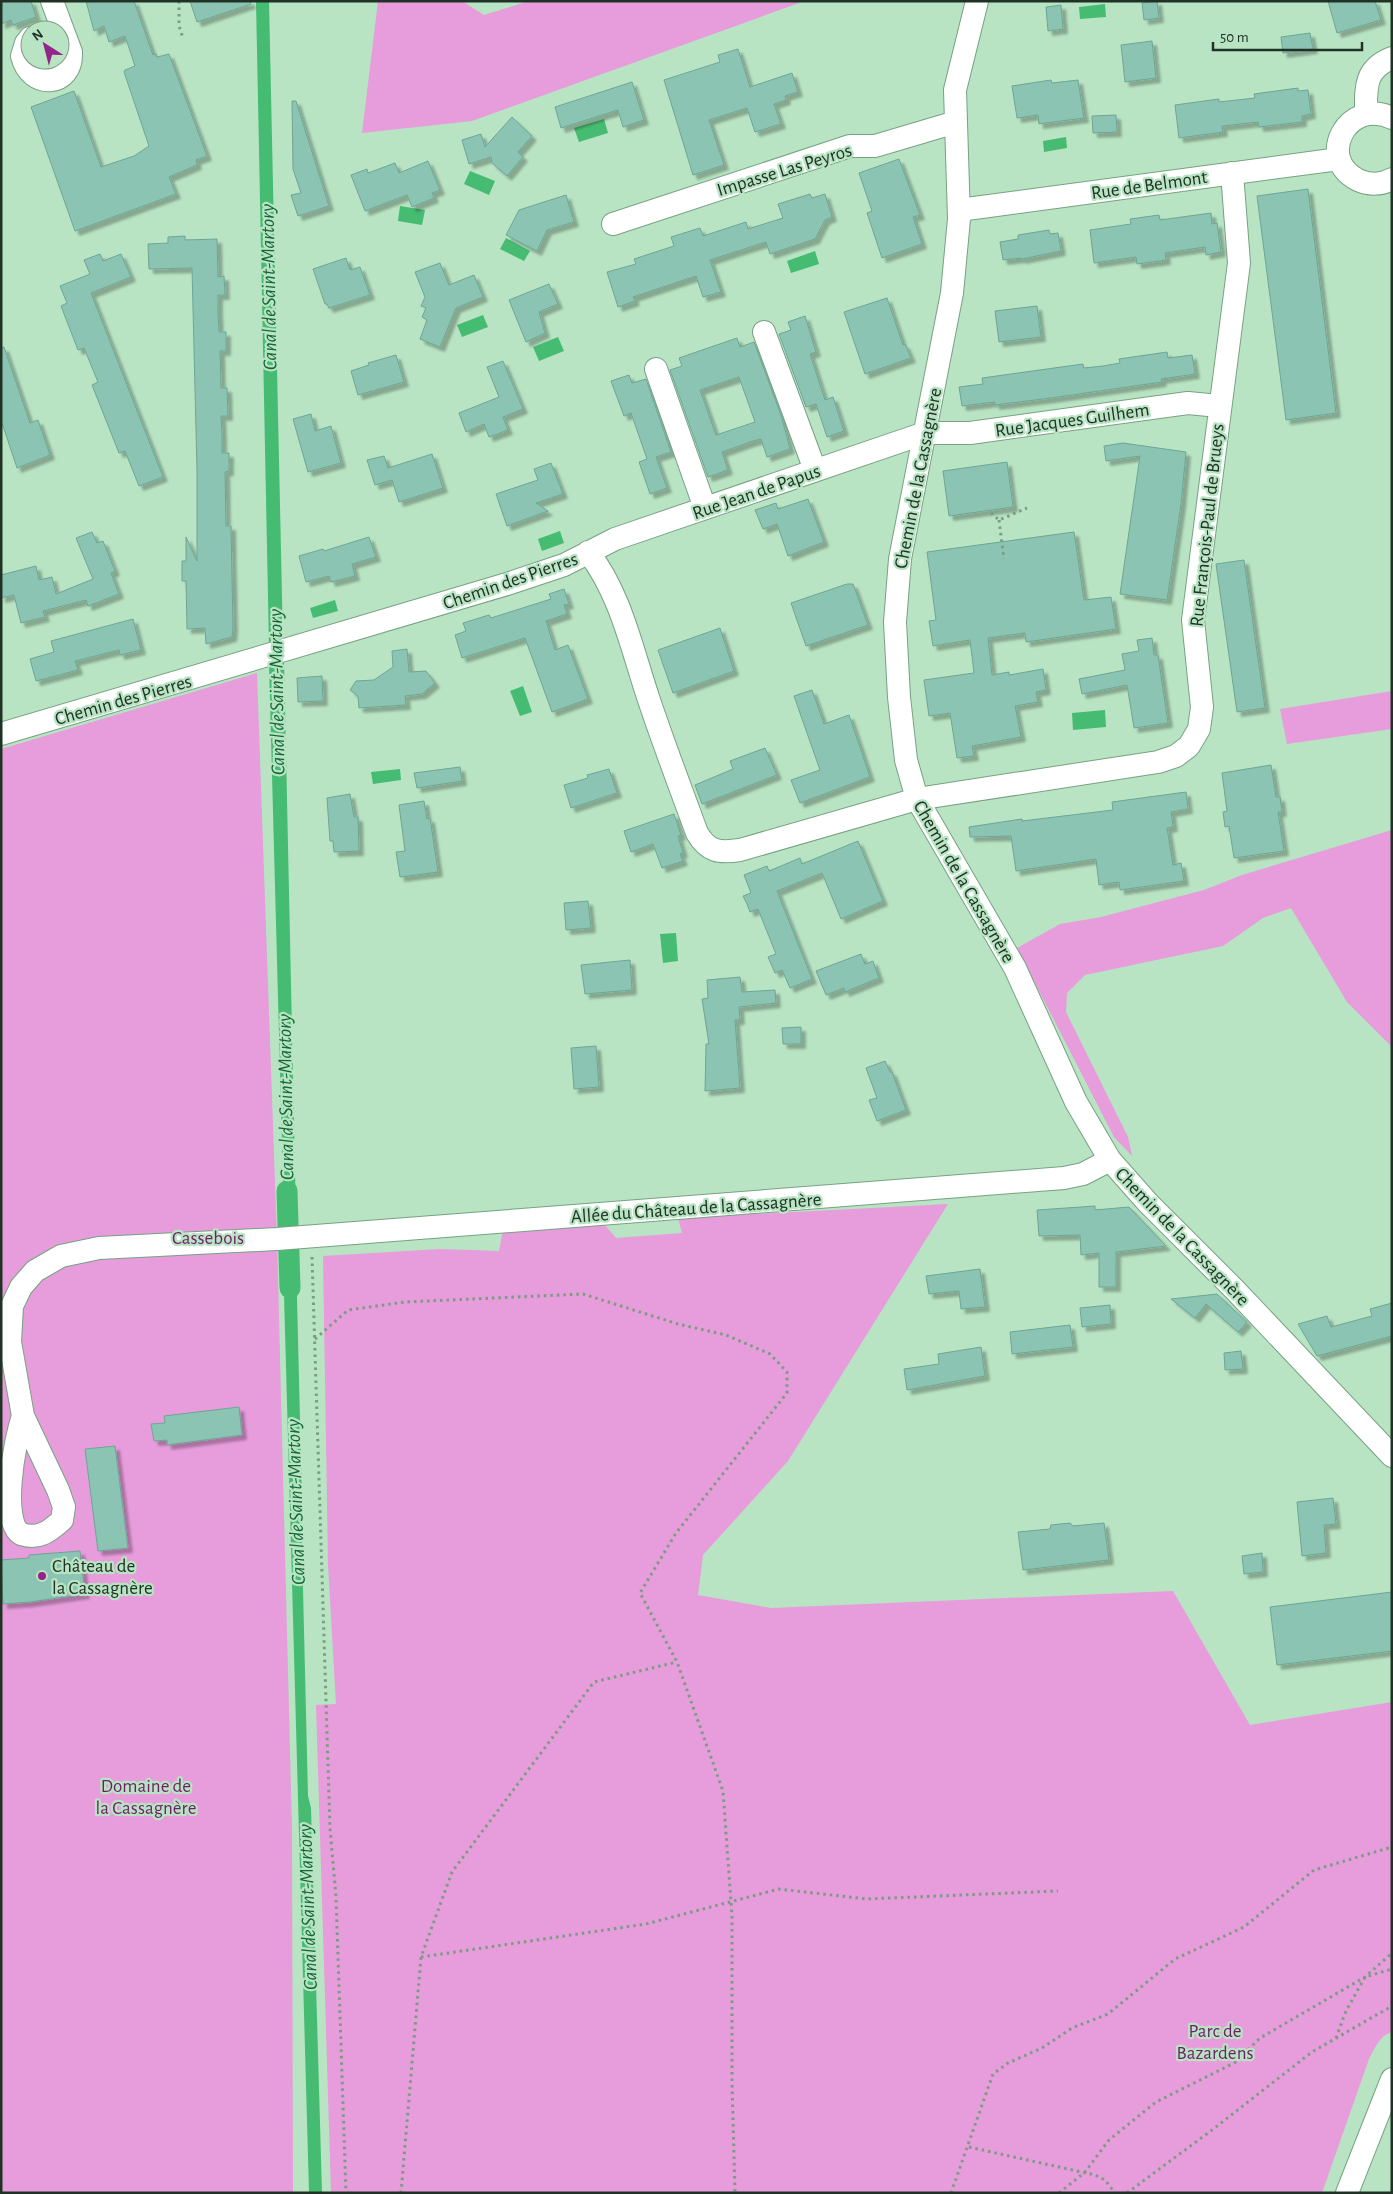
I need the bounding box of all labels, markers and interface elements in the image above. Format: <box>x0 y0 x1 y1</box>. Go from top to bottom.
north arrow <box>20 20 70 70</box>
scale bar <box>1213 20 1362 52</box>
text: N <box>30 27 46 44</box>
text: 50 m <box>1220 30 1249 45</box>
street label: Impasse Las Peyros <box>715 141 854 200</box>
street label: Rue de Belmont <box>1090 168 1209 203</box>
water label: Canal de Saint-Martory <box>258 203 280 370</box>
street label: Chemin de la Cassagnère <box>892 386 945 570</box>
street label: Rue Jacques Guilhem <box>994 400 1151 441</box>
street label: Rue François-Paul de Brueys <box>1187 423 1228 628</box>
street label: Rue Jean de Papus <box>690 462 823 523</box>
street label: Chemin des Pierres <box>441 549 580 613</box>
water label: Canal de Saint-Martory <box>266 608 288 775</box>
street label: Chemin des Pierres <box>53 672 194 729</box>
street label: Chemin de la Cassagnère <box>910 797 1018 966</box>
water label: Canal de Saint-Martory <box>275 1013 297 1180</box>
street label: Chemin de la Cassagnère <box>1111 1164 1253 1310</box>
street label: Allée du Château de la Cassagnère <box>570 1190 822 1227</box>
park label: Cassebois <box>172 1229 244 1248</box>
water label: Canal de Saint-Martory <box>283 1418 309 1585</box>
place label: Château de la Cassagnère <box>52 1557 153 1598</box>
marker: Château de la Cassagnère <box>36 1570 48 1582</box>
park label: Domaine de la Cassagnère <box>96 1777 196 1818</box>
water label: Canal de Saint-Martory <box>295 1823 321 1990</box>
park label: Parc de Bazardens <box>1177 2022 1253 2063</box>

